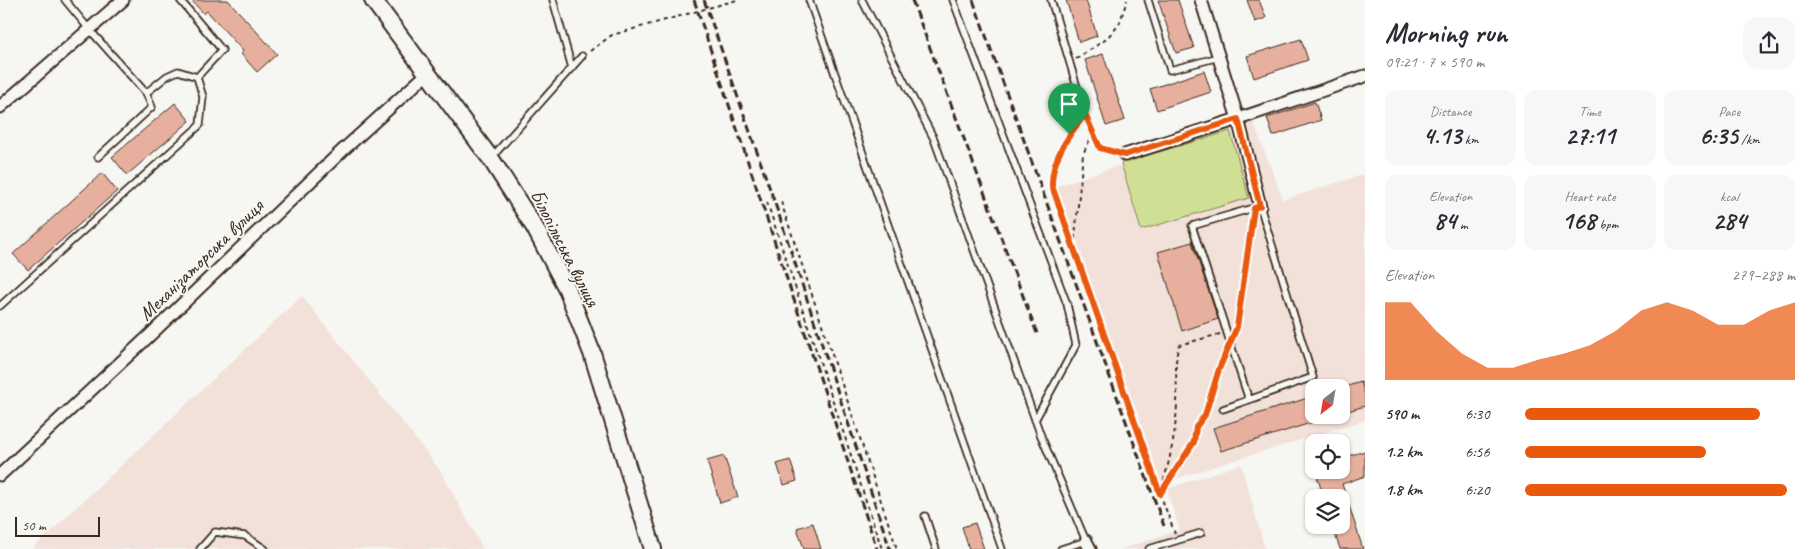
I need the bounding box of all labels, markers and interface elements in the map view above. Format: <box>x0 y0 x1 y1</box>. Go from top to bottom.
text: Morning run <box>1385 15 1507 50</box>
button: share <box>1743 17 1795 69</box>
text: 09:21 · 7 × 590 m <box>1385 52 1484 72</box>
pin <box>1048 83 1090 134</box>
icon: arrive <box>1055 90 1083 118</box>
text: Distance <box>1430 103 1472 120</box>
text: Time <box>1579 103 1601 120</box>
text: Pace <box>1719 103 1740 120</box>
text: 4.13 <box>1423 120 1461 152</box>
text: 27:11 <box>1565 120 1615 152</box>
text: 6:35 <box>1699 120 1738 152</box>
text: km <box>1461 131 1479 148</box>
text: /km <box>1738 131 1760 148</box>
street label: Білопільська вулиця <box>525 185 606 312</box>
text: Elevation <box>1429 188 1472 205</box>
text: Heart rate <box>1564 188 1616 205</box>
text: kcal <box>1720 188 1739 205</box>
street label: Механізаторська вулиця <box>133 193 271 327</box>
text: 84 <box>1434 205 1456 237</box>
text: 168 <box>1562 205 1596 237</box>
text: 284 <box>1712 205 1746 237</box>
text: m <box>1456 216 1468 233</box>
text: bpm <box>1596 216 1618 233</box>
text: Elevation <box>1385 265 1434 285</box>
text: 279–288 m <box>1732 265 1795 285</box>
north arrow <box>1305 379 1350 424</box>
map controls <box>1305 379 1350 534</box>
text: 590 m <box>1385 404 1419 424</box>
text: 6:30 <box>1465 404 1490 424</box>
button: locate <box>1305 434 1350 479</box>
text: 1.2 km <box>1385 442 1422 462</box>
text: 6:56 <box>1465 442 1490 462</box>
text: 1.8 km <box>1385 480 1422 500</box>
text: 6:20 <box>1465 480 1490 500</box>
button: layers <box>1305 489 1350 534</box>
scale bar <box>15 514 100 537</box>
text: 50 m <box>22 517 46 534</box>

